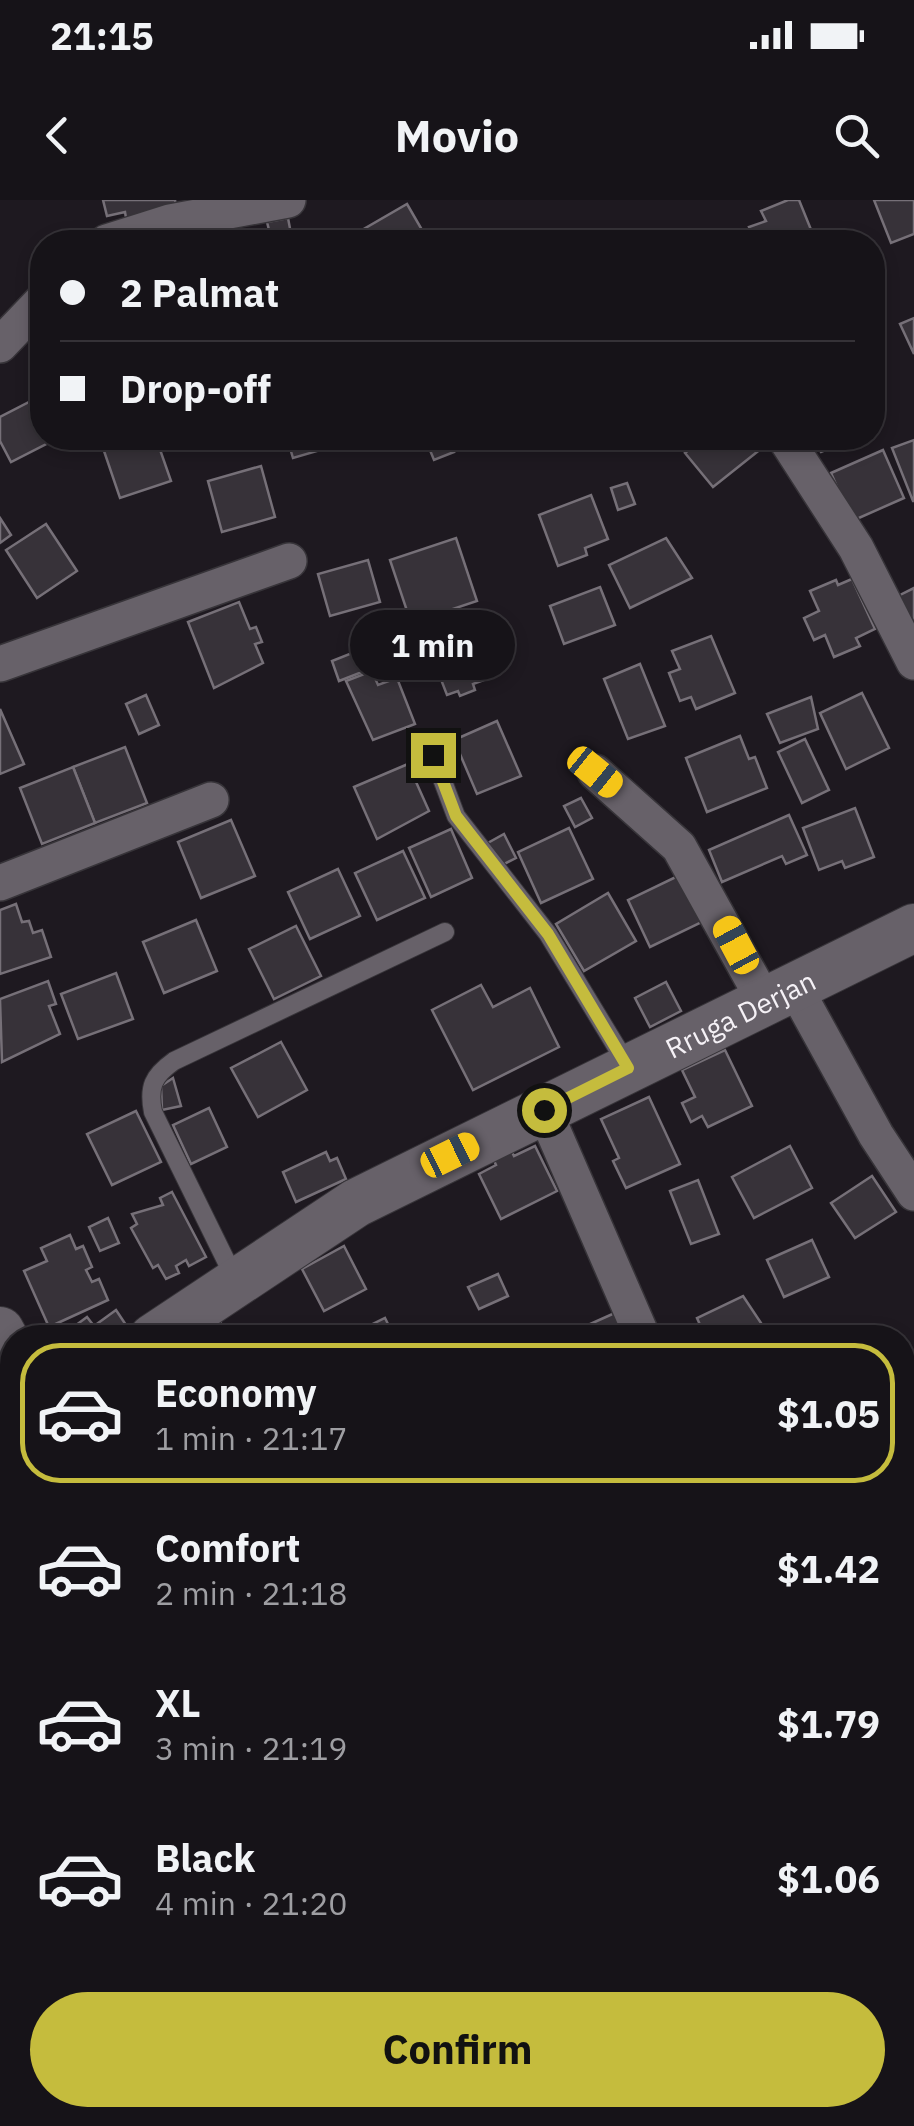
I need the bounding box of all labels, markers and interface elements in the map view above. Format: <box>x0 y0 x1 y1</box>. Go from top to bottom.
text: 21:15 <box>50 11 154 60</box>
text: Movio <box>395 106 519 164</box>
icon: back <box>30 108 85 163</box>
icon: search <box>829 108 884 163</box>
text: 2 Palmat <box>120 268 279 317</box>
text: Drop-off <box>120 364 271 413</box>
callout: 1 min <box>350 610 516 680</box>
text: 1 min <box>391 624 474 666</box>
route end <box>411 733 456 778</box>
car <box>562 741 628 803</box>
car <box>709 911 763 979</box>
street label: Rruga Derjan <box>659 961 821 1066</box>
route start <box>522 1088 567 1133</box>
car <box>416 1128 484 1182</box>
icon: car <box>35 1368 125 1458</box>
text: Economy <box>155 1368 317 1417</box>
text: $1.05 <box>777 1389 880 1438</box>
text: 1 min · 21:17 <box>155 1417 348 1459</box>
icon: car <box>35 1523 125 1613</box>
text: Comfort <box>155 1523 300 1572</box>
text: $1.42 <box>777 1544 880 1593</box>
text: 2 min · 21:18 <box>155 1572 348 1614</box>
icon: car <box>35 1678 125 1768</box>
text: XL <box>155 1678 201 1727</box>
text: $1.79 <box>777 1699 880 1748</box>
text: 3 min · 21:19 <box>155 1727 348 1769</box>
icon: car <box>35 1833 125 1923</box>
text: Black <box>155 1833 255 1882</box>
text: $1.06 <box>777 1854 880 1903</box>
text: 4 min · 21:20 <box>155 1882 348 1924</box>
button: Confirm <box>30 1992 885 2107</box>

